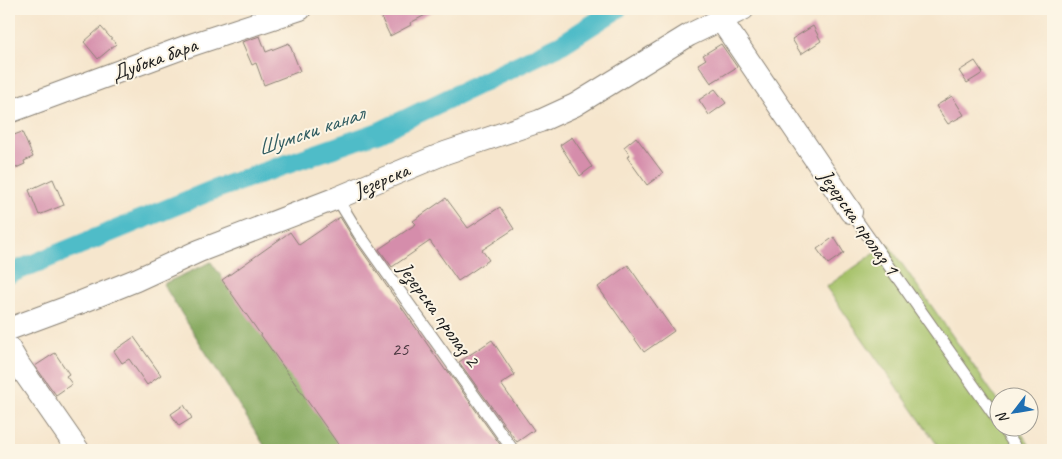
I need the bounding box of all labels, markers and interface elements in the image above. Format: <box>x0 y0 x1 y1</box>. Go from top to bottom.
street label: Дубока бара <box>108 31 202 86</box>
water label: Шумски канал <box>253 98 371 162</box>
street label: Језерска <box>348 156 415 205</box>
street label: Језерска пролаз 1 <box>812 163 906 282</box>
street label: Језерска пролаз 2 <box>391 256 487 373</box>
house number: 25 <box>391 337 410 361</box>
north arrow <box>990 386 1040 436</box>
text: N <box>993 408 1013 427</box>

